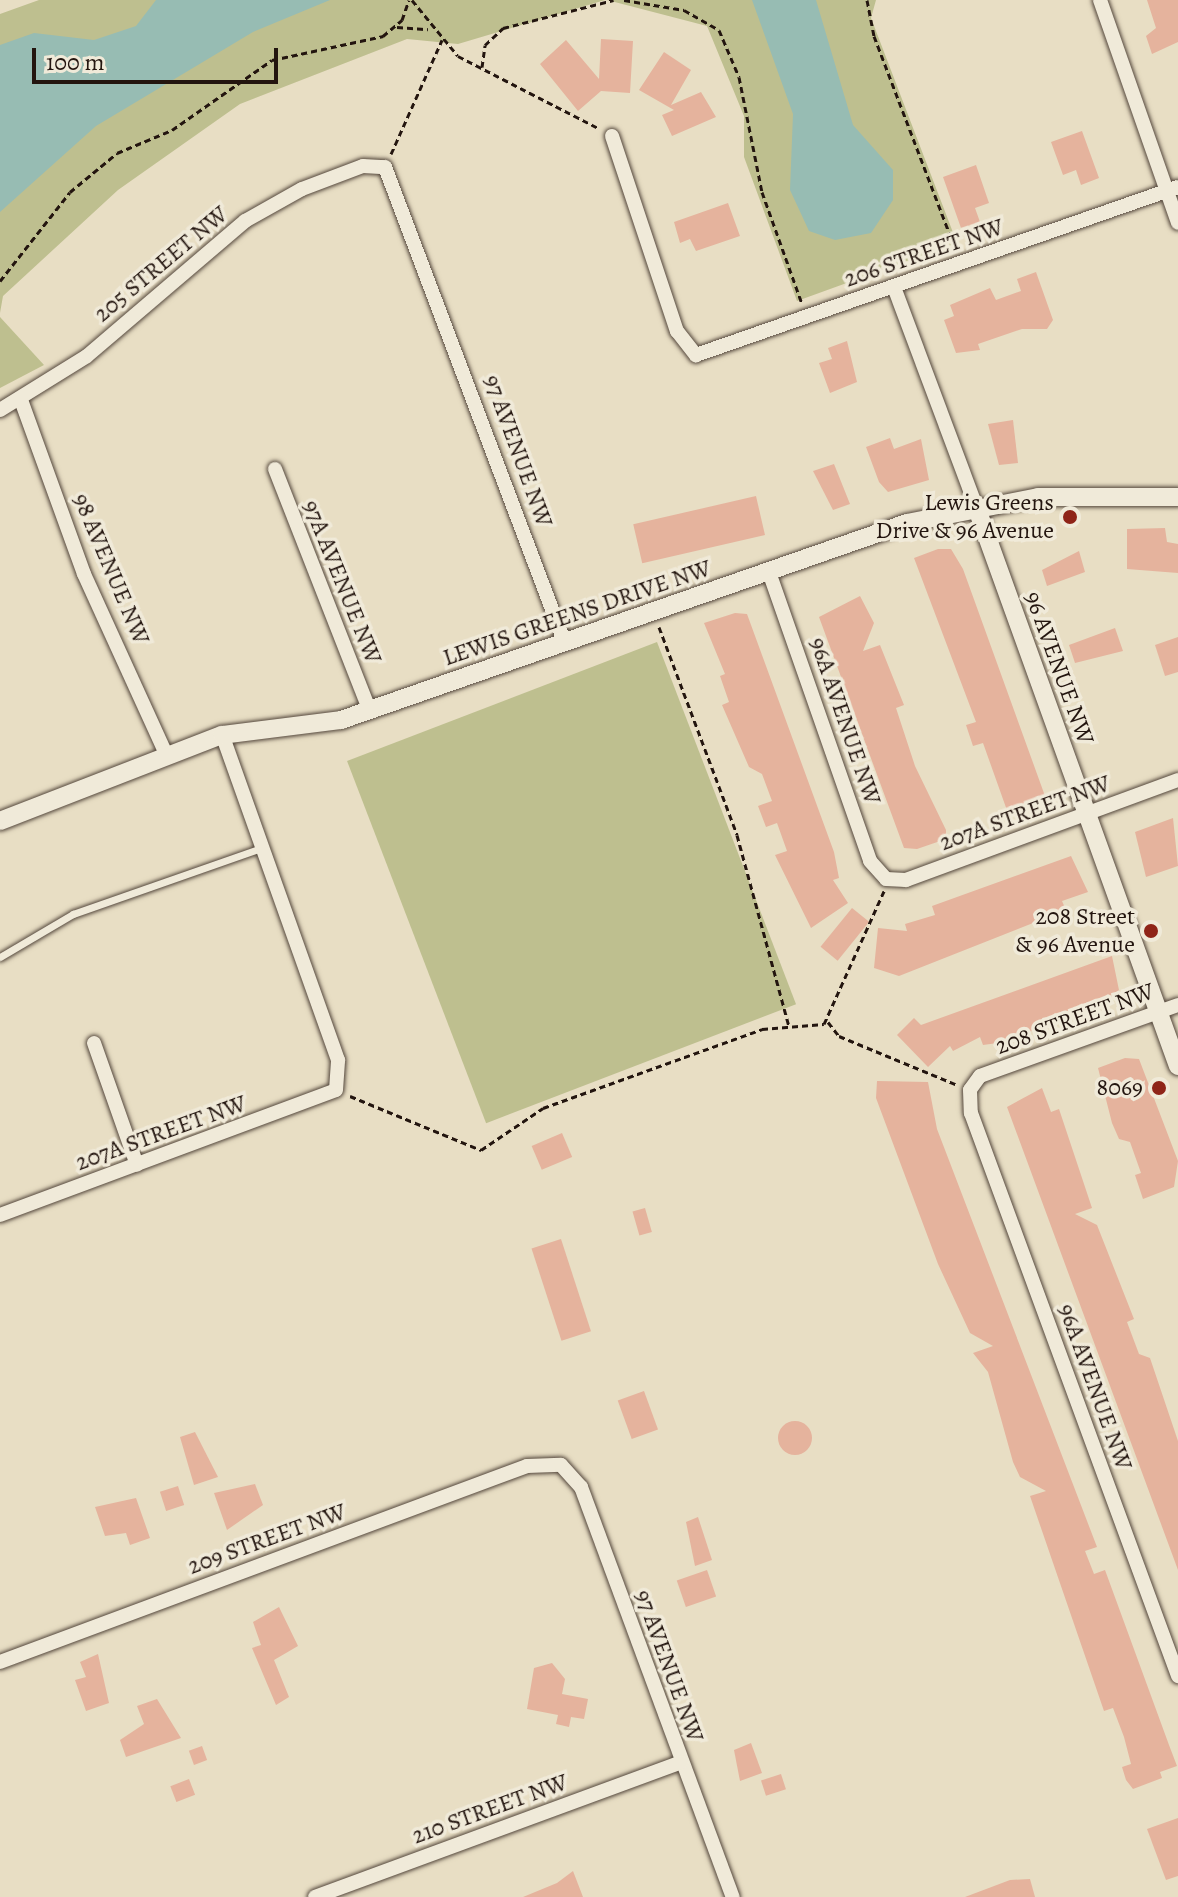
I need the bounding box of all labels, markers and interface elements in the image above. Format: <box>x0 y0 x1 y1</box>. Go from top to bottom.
scale bar <box>36 32 282 82</box>
text: 100 m <box>46 46 105 78</box>
street label: 205 STREET NW <box>88 200 234 328</box>
street label: 206 STREET NW <box>841 212 1007 294</box>
street label: 97 AVENUE NW <box>477 371 559 531</box>
street label: 98 AVENUE NW <box>66 489 156 649</box>
place label: Lewis Greens Drive & 96 Avenue <box>876 489 1054 545</box>
street label: 97A AVENUE NW <box>296 496 388 668</box>
marker: Lewis Greens Drive & 96 Avenue <box>1061 508 1079 526</box>
street label: LEWIS GREENS DRIVE NW <box>439 554 715 672</box>
street label: 96 AVENUE NW <box>1018 588 1100 748</box>
street label: 96A AVENUE NW <box>803 634 887 808</box>
street label: 207A STREET NW <box>936 769 1114 857</box>
place label: 208 Street & 96 Avenue <box>1015 903 1135 959</box>
marker: 208 Street & 96 Avenue <box>1142 922 1160 940</box>
street label: 208 STREET NW <box>992 977 1158 1061</box>
place label: 8069 <box>1097 1074 1143 1102</box>
marker: 8069 <box>1150 1079 1168 1097</box>
street label: 207A STREET NW <box>72 1089 250 1177</box>
street label: 96A AVENUE NW <box>1052 1300 1138 1474</box>
street label: 209 STREET NW <box>184 1497 350 1581</box>
street label: 97 AVENUE NW <box>628 1586 710 1746</box>
street label: 210 STREET NW <box>408 1768 572 1850</box>

